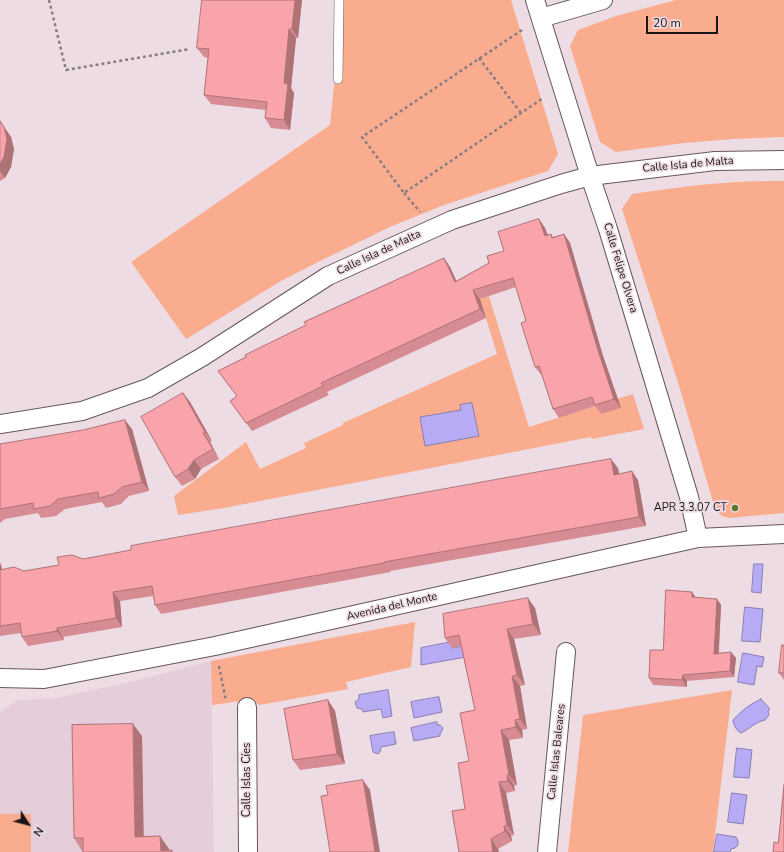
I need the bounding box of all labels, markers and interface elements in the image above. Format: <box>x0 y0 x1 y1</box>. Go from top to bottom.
scale bar <box>648 8 720 34</box>
text: 20 m <box>653 15 681 31</box>
street label: Calle Isla de Malta <box>642 154 734 176</box>
street label: Calle Felipe Olvera <box>600 221 640 315</box>
street label: Calle Isla de Malta <box>335 228 423 278</box>
place label: APR 3.3.07 CT <box>654 501 727 515</box>
marker: APR 3.3.07 CT <box>730 503 740 513</box>
street label: Avenida del Monte <box>345 590 439 624</box>
street label: Calle Islas Baleares <box>545 703 569 801</box>
street label: Calle Islas Cíes <box>240 743 254 817</box>
north arrow <box>8 804 48 844</box>
text: N <box>30 824 47 839</box>

